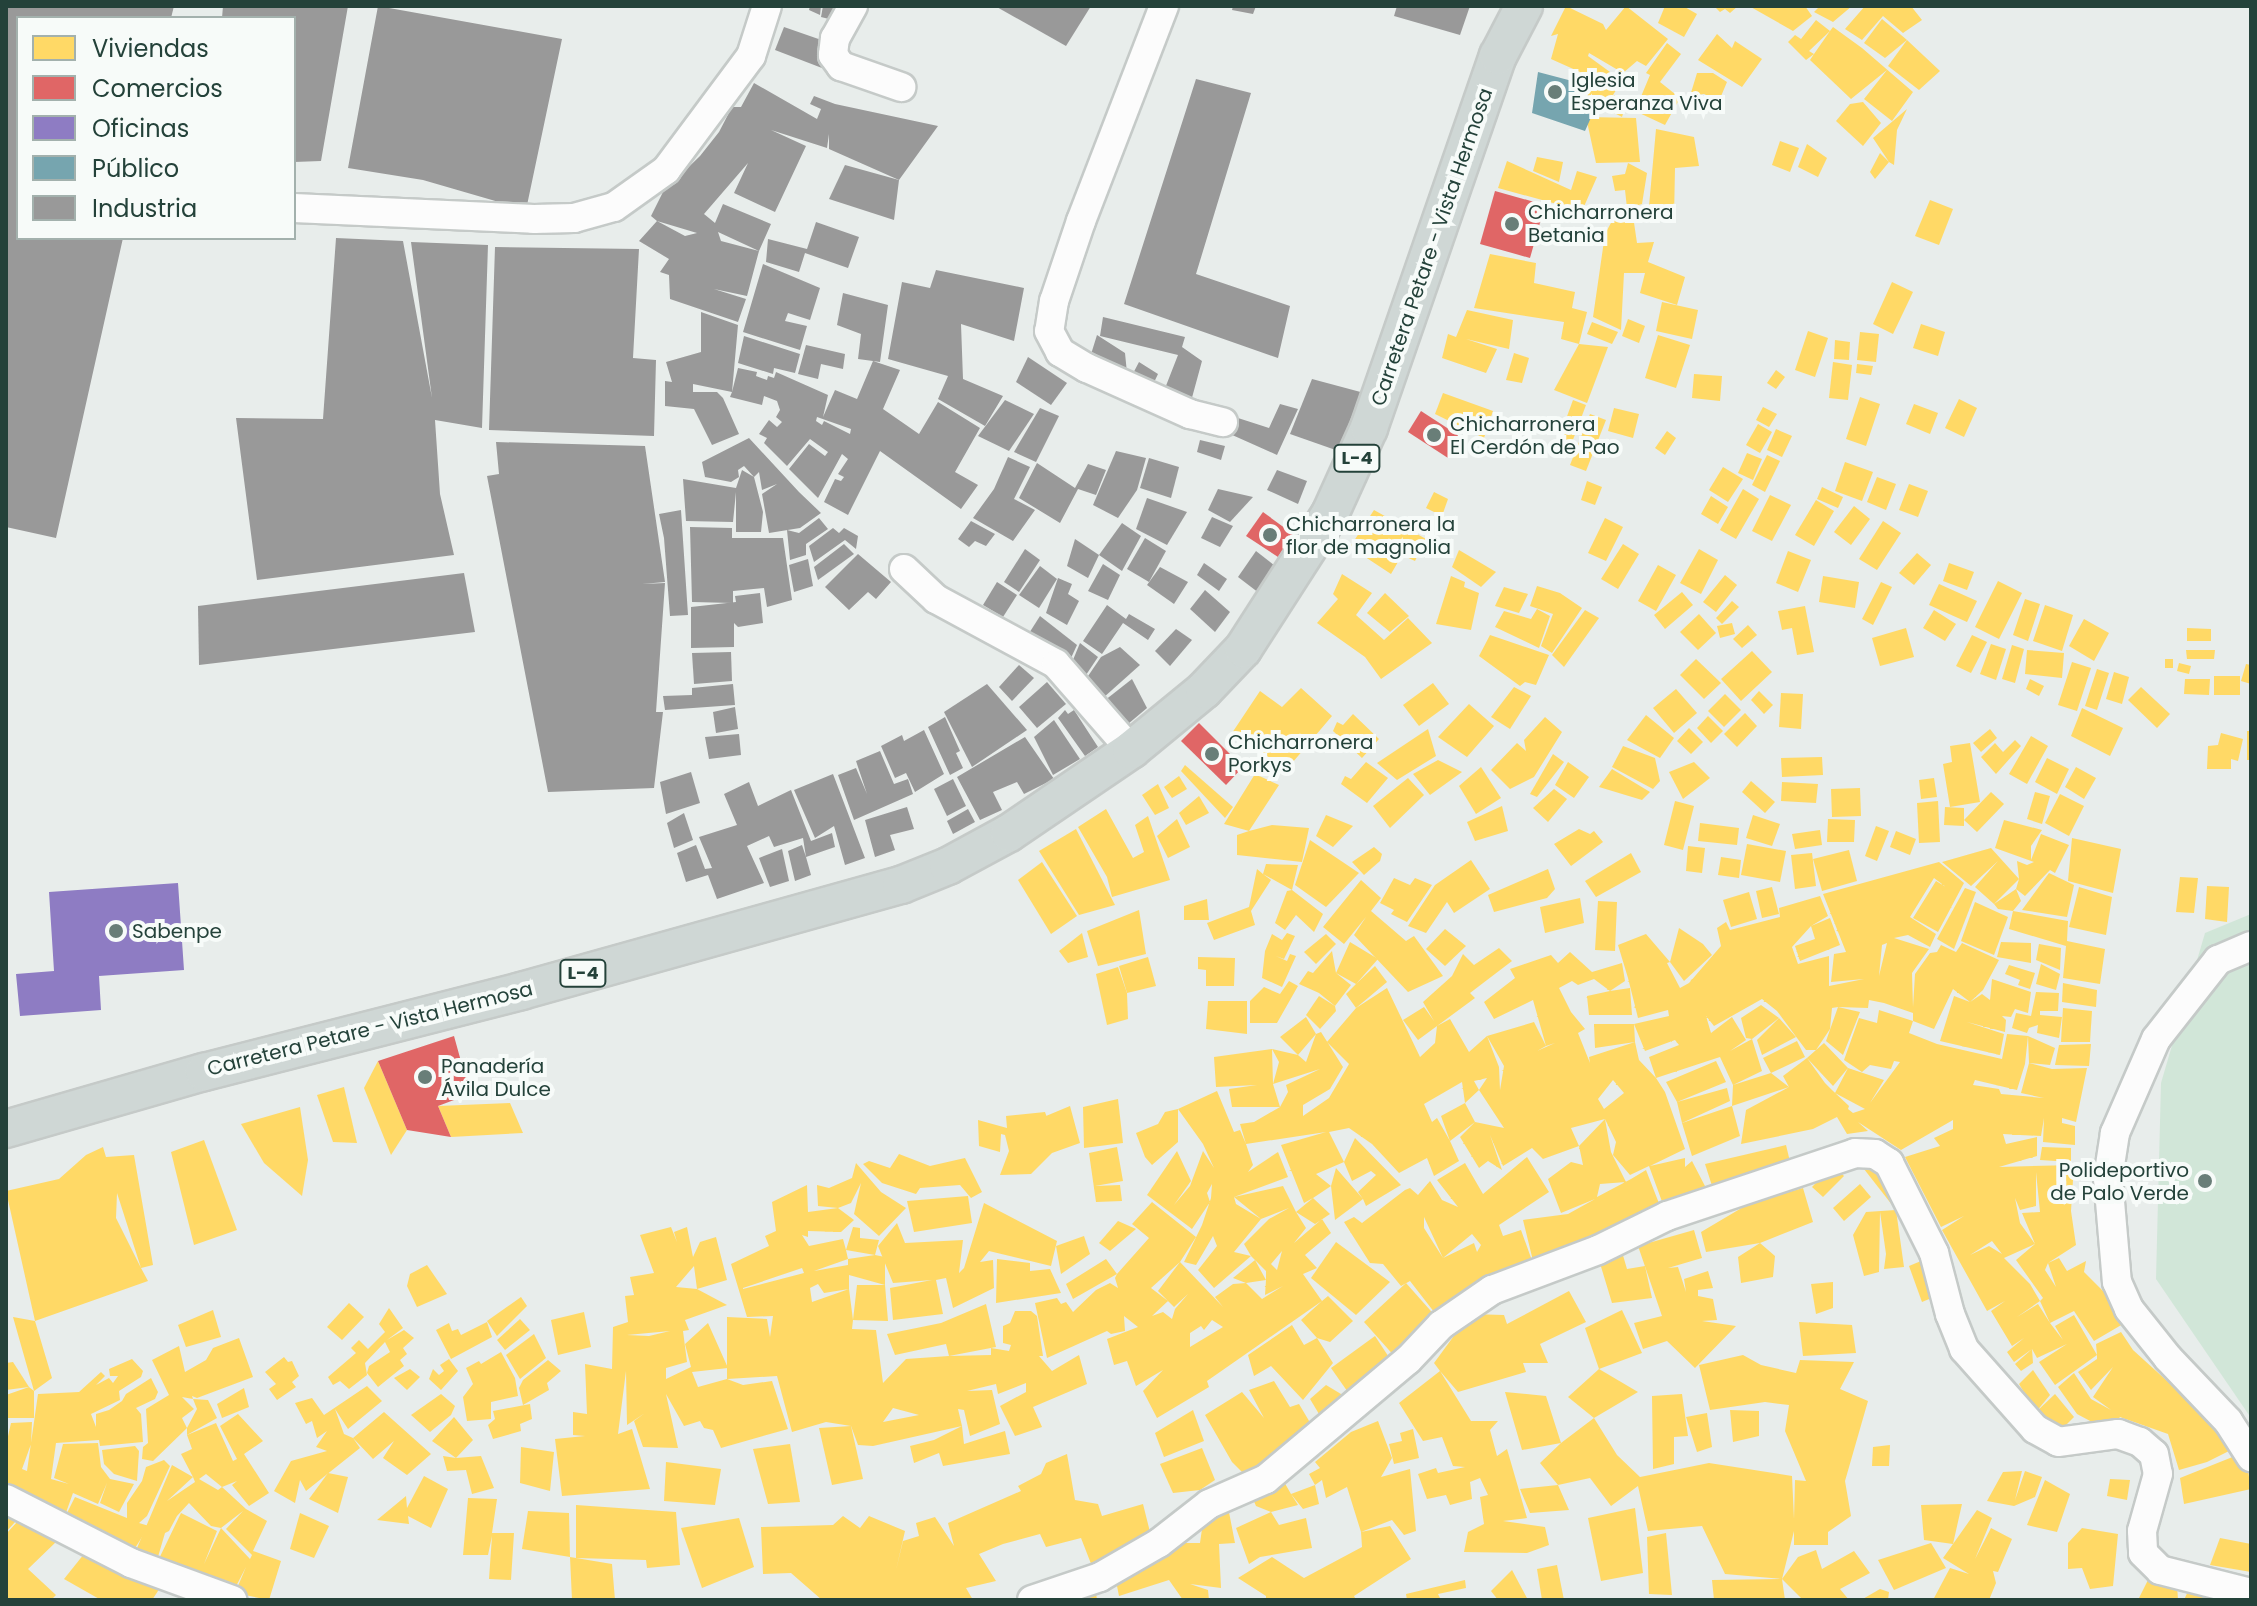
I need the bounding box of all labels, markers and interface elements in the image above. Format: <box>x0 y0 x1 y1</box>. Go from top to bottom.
legend <box>16 16 296 240</box>
text: Viviendas <box>92 32 209 65</box>
place label: Iglesia Esperanza Viva <box>1571 68 1723 115</box>
text: Comercios <box>92 72 223 105</box>
marker: Iglesia Esperanza Viva <box>1546 83 1564 101</box>
street label: Carretera Petare - Vista Hermosa <box>1366 85 1498 409</box>
text: Oficinas <box>92 112 189 145</box>
text: Público <box>92 152 179 185</box>
text: Industria <box>92 192 197 225</box>
place label: Chicharronera Betania <box>1528 200 1674 247</box>
marker: Chicharronera Betania <box>1503 215 1521 233</box>
place label: Chicharronera El Cerdón de Pao <box>1450 412 1619 459</box>
marker: Chicharronera El Cerdón de Pao <box>1425 426 1443 444</box>
road number: L-4 <box>1333 444 1381 472</box>
place label: Chicharronera la flor de magnolia <box>1286 512 1455 559</box>
marker: Chicharronera la flor de magnolia <box>1261 526 1279 544</box>
place label: Chicharronera Porkys <box>1228 730 1374 777</box>
marker: Chicharronera Porkys <box>1203 745 1221 763</box>
place label: Sabenpe <box>132 919 222 943</box>
marker: Sabenpe <box>107 922 125 940</box>
road number: L-4 <box>559 959 607 987</box>
street label: Carretera Petare - Vista Hermosa <box>205 977 535 1081</box>
place label: Panadería Ávila Dulce <box>441 1054 551 1101</box>
marker: Panadería Ávila Dulce <box>416 1068 434 1086</box>
place label: Polideportivo de Palo Verde <box>2050 1158 2189 1205</box>
marker: Polideportivo de Palo Verde <box>2196 1172 2214 1190</box>

